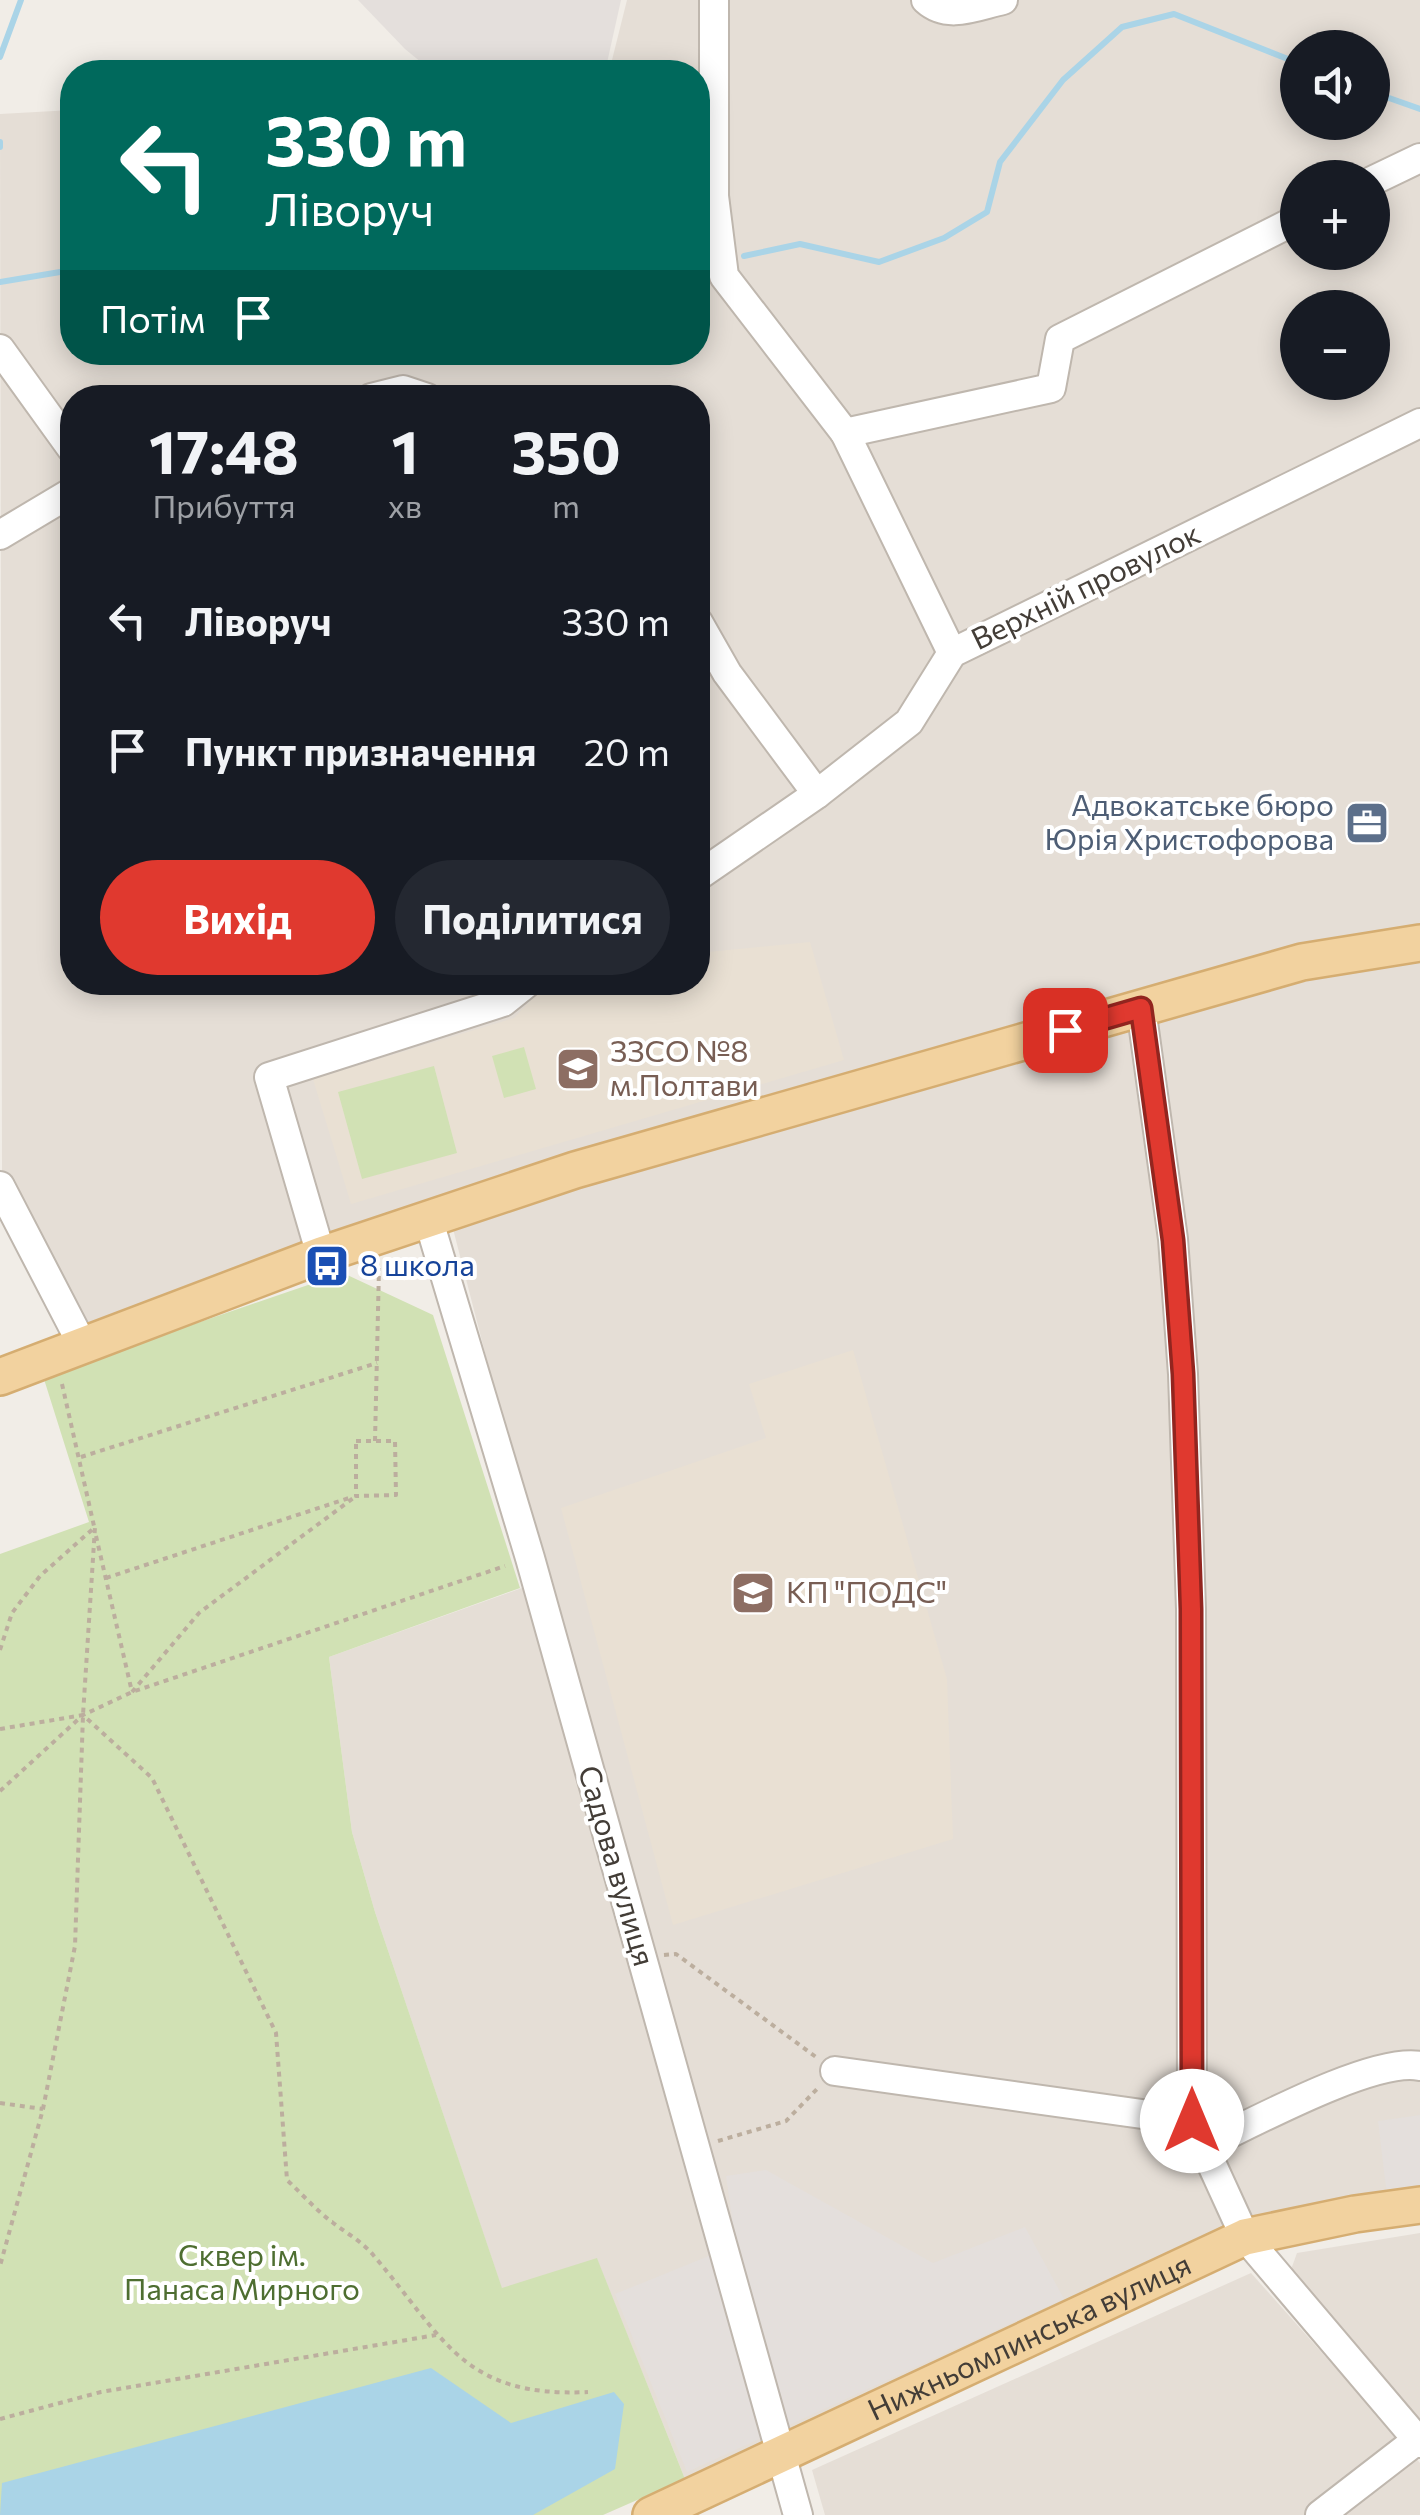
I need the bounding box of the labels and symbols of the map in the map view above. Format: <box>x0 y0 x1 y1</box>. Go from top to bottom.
street label: Верхній провулок <box>964 513 1205 656</box>
place label: Адвокатське бюро Юрія Христофорова <box>1044 785 1334 856</box>
office icon: Адвокатське бюро Юрія Христофорова <box>1344 800 1390 846</box>
pin <box>1023 988 1108 1073</box>
place label: ЗЗСО №8 м.Полтави <box>610 1031 759 1102</box>
school or university icon: ЗЗСО №8 м.Полтави <box>555 1046 601 1092</box>
bus stop icon: 8 школа <box>304 1243 350 1289</box>
place label: 8 школа <box>360 1245 475 1282</box>
school or university icon: КП "ПОДС" <box>730 1570 776 1616</box>
place label: КП "ПОДС" <box>786 1572 947 1609</box>
street label: Садова вулиця <box>572 1761 665 1970</box>
position arrow <box>1140 2069 1244 2173</box>
park label: Сквер ім. Панаса Мирного <box>124 2235 360 2306</box>
street label: Нижньомлинська вулиця <box>861 2244 1196 2427</box>

